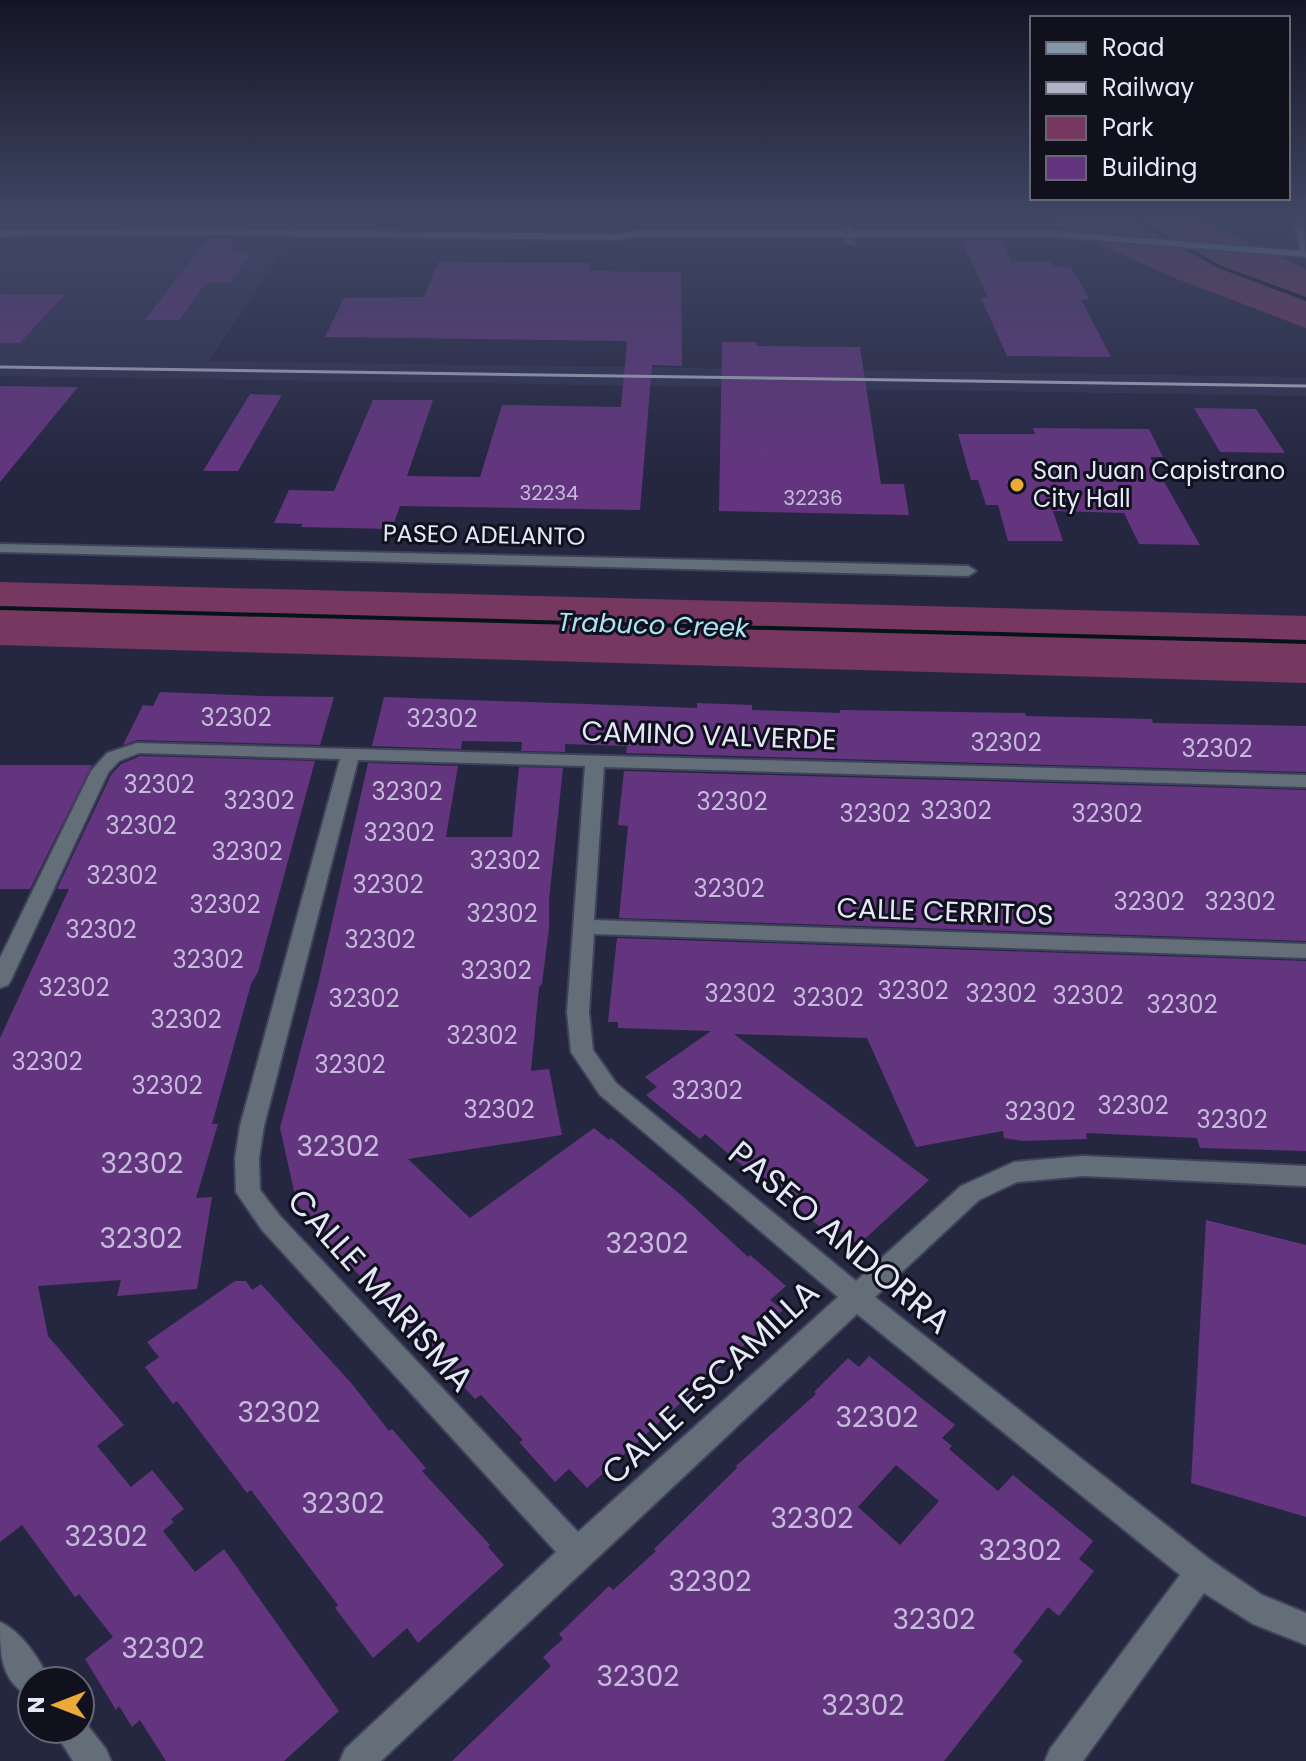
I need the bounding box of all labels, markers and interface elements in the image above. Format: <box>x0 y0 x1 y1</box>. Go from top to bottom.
legend <box>1030 16 1290 200</box>
text: Road <box>1102 31 1164 64</box>
text: Railway <box>1102 71 1195 104</box>
text: Park <box>1102 111 1154 144</box>
text: Building <box>1102 151 1198 184</box>
place label: San Juan Capistrano City Hall <box>1033 454 1285 515</box>
marker: San Juan Capistrano City Hall <box>1008 476 1026 494</box>
house number: 32234 <box>519 479 579 507</box>
house number: 32236 <box>783 484 843 512</box>
street label: PASEO ADELANTO <box>383 516 586 553</box>
water label: Trabuco Creek <box>557 604 751 646</box>
house number: 32302 <box>201 701 271 734</box>
house number: 32302 <box>407 702 477 735</box>
street label: CAMINO VALVERDE <box>581 712 837 759</box>
house number: 32302 <box>971 726 1041 759</box>
house number: 32302 <box>1182 732 1252 765</box>
house number: 32302 <box>124 768 194 801</box>
house number: 32302 <box>372 775 442 808</box>
house number: 32302 <box>224 784 294 817</box>
house number: 32302 <box>697 785 767 818</box>
house number: 32302 <box>921 794 991 827</box>
house number: 32302 <box>840 797 910 830</box>
house number: 32302 <box>1072 797 1142 830</box>
house number: 32302 <box>106 809 176 842</box>
house number: 32302 <box>364 816 434 849</box>
house number: 32302 <box>212 835 282 868</box>
house number: 32302 <box>470 844 540 877</box>
house number: 32302 <box>87 859 157 892</box>
house number: 32302 <box>353 868 423 901</box>
house number: 32302 <box>694 872 764 905</box>
house number: 32302 <box>1114 885 1184 918</box>
house number: 32302 <box>1205 885 1275 918</box>
house number: 32302 <box>190 888 260 921</box>
street label: CALLE CERRITOS <box>836 888 1054 935</box>
house number: 32302 <box>467 897 537 930</box>
house number: 32302 <box>66 913 136 946</box>
house number: 32302 <box>345 923 415 956</box>
house number: 32302 <box>173 943 243 976</box>
house number: 32302 <box>461 954 531 987</box>
house number: 32302 <box>39 971 109 1004</box>
house number: 32302 <box>878 974 948 1007</box>
house number: 32302 <box>705 977 775 1010</box>
house number: 32302 <box>966 977 1036 1010</box>
house number: 32302 <box>1053 979 1123 1012</box>
house number: 32302 <box>793 981 863 1014</box>
house number: 32302 <box>329 982 399 1015</box>
house number: 32302 <box>1147 988 1217 1021</box>
house number: 32302 <box>151 1003 221 1036</box>
house number: 32302 <box>447 1019 517 1052</box>
house number: 32302 <box>12 1045 82 1078</box>
house number: 32302 <box>315 1048 385 1081</box>
house number: 32302 <box>132 1069 202 1102</box>
house number: 32302 <box>672 1074 742 1107</box>
house number: 32302 <box>1098 1089 1168 1122</box>
house number: 32302 <box>464 1093 534 1126</box>
house number: 32302 <box>1005 1095 1075 1128</box>
house number: 32302 <box>1197 1103 1267 1136</box>
house number: 32302 <box>297 1127 379 1166</box>
street label: PASEO ANDORRA <box>718 1129 962 1345</box>
house number: 32302 <box>101 1144 183 1183</box>
street label: CALLE MARISMA <box>277 1178 485 1402</box>
house number: 32302 <box>100 1219 182 1258</box>
house number: 32302 <box>606 1224 688 1263</box>
street label: CALLE ESCAMILLA <box>591 1268 829 1496</box>
house number: 32302 <box>238 1393 320 1432</box>
house number: 32302 <box>836 1398 918 1437</box>
house number: 32302 <box>302 1484 384 1523</box>
house number: 32302 <box>771 1499 853 1538</box>
house number: 32302 <box>65 1517 147 1556</box>
house number: 32302 <box>979 1531 1061 1570</box>
house number: 32302 <box>669 1562 751 1601</box>
house number: 32302 <box>893 1600 975 1639</box>
house number: 32302 <box>122 1629 204 1668</box>
house number: 32302 <box>597 1657 679 1696</box>
north arrow <box>16 1665 96 1745</box>
house number: 32302 <box>822 1686 904 1725</box>
text: N <box>21 1697 52 1713</box>

